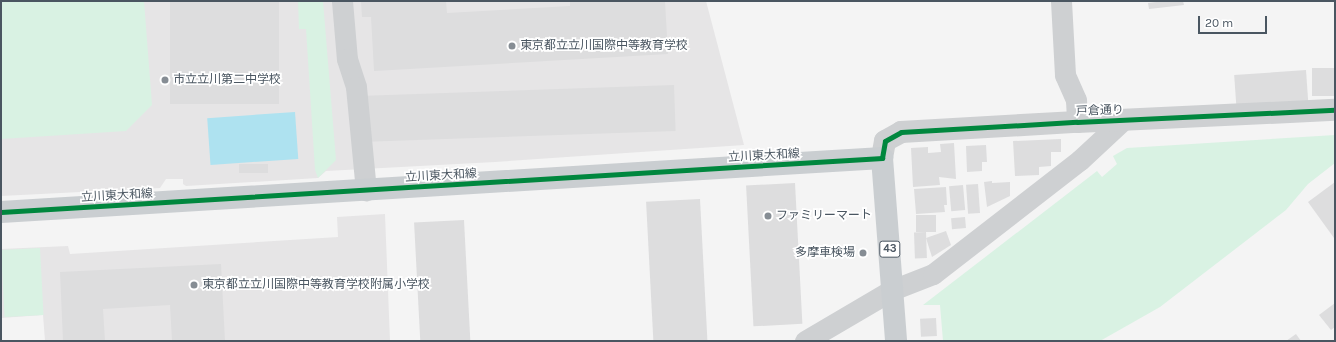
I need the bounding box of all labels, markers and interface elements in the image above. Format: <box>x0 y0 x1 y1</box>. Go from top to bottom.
scale bar <box>1200 8 1269 34</box>
text: 20 m <box>1205 16 1233 30</box>
place label: 東京都立立川国際中等教育学校 <box>520 39 688 53</box>
marker: 東京都立立川国際中等教育学校 <box>507 41 517 51</box>
place label: 市立立川第二中学校 <box>173 73 281 87</box>
marker: 市立立川第二中学校 <box>160 75 170 85</box>
street label: 戸倉通り <box>1076 103 1124 119</box>
street label: 立川東大和線 <box>728 147 800 165</box>
street label: 立川東大和線 <box>405 167 477 185</box>
street label: 立川東大和線 <box>81 187 153 205</box>
place label: ファミリーマート <box>776 209 872 223</box>
marker: ファミリーマート <box>763 211 773 221</box>
road number: 43 <box>879 240 901 258</box>
place label: 多摩車検場 <box>795 246 855 260</box>
marker: 多摩車検場 <box>858 248 868 258</box>
place label: 東京都立立川国際中等教育学校附属小学校 <box>202 278 430 292</box>
marker: 東京都立立川国際中等教育学校附属小学校 <box>189 280 199 290</box>

